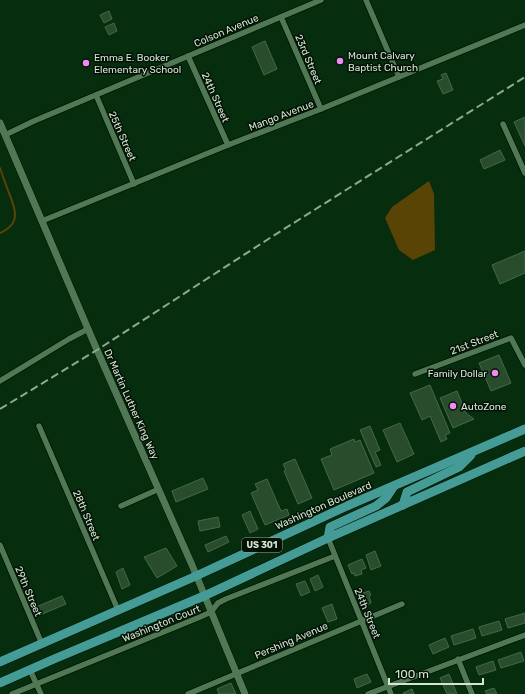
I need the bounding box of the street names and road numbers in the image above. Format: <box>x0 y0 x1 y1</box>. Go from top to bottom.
street label: Colson Avenue <box>192 12 261 50</box>
street label: 23rd Street <box>292 33 324 86</box>
street label: 24th Street <box>199 71 231 124</box>
street label: Mango Avenue <box>247 98 316 134</box>
street label: 25th Street <box>106 110 138 163</box>
street label: 21st Street <box>449 328 500 358</box>
street label: Dr Martin Luther King Way <box>101 347 161 462</box>
street label: Washington Boulevard <box>274 479 373 533</box>
street label: 28th Street <box>70 488 102 542</box>
road number: US 301 <box>242 538 282 552</box>
street label: 29th Street <box>12 565 44 618</box>
street label: 24th Street <box>352 586 383 640</box>
street label: Washington Court <box>121 603 202 645</box>
street label: Pershing Avenue <box>253 620 330 662</box>

